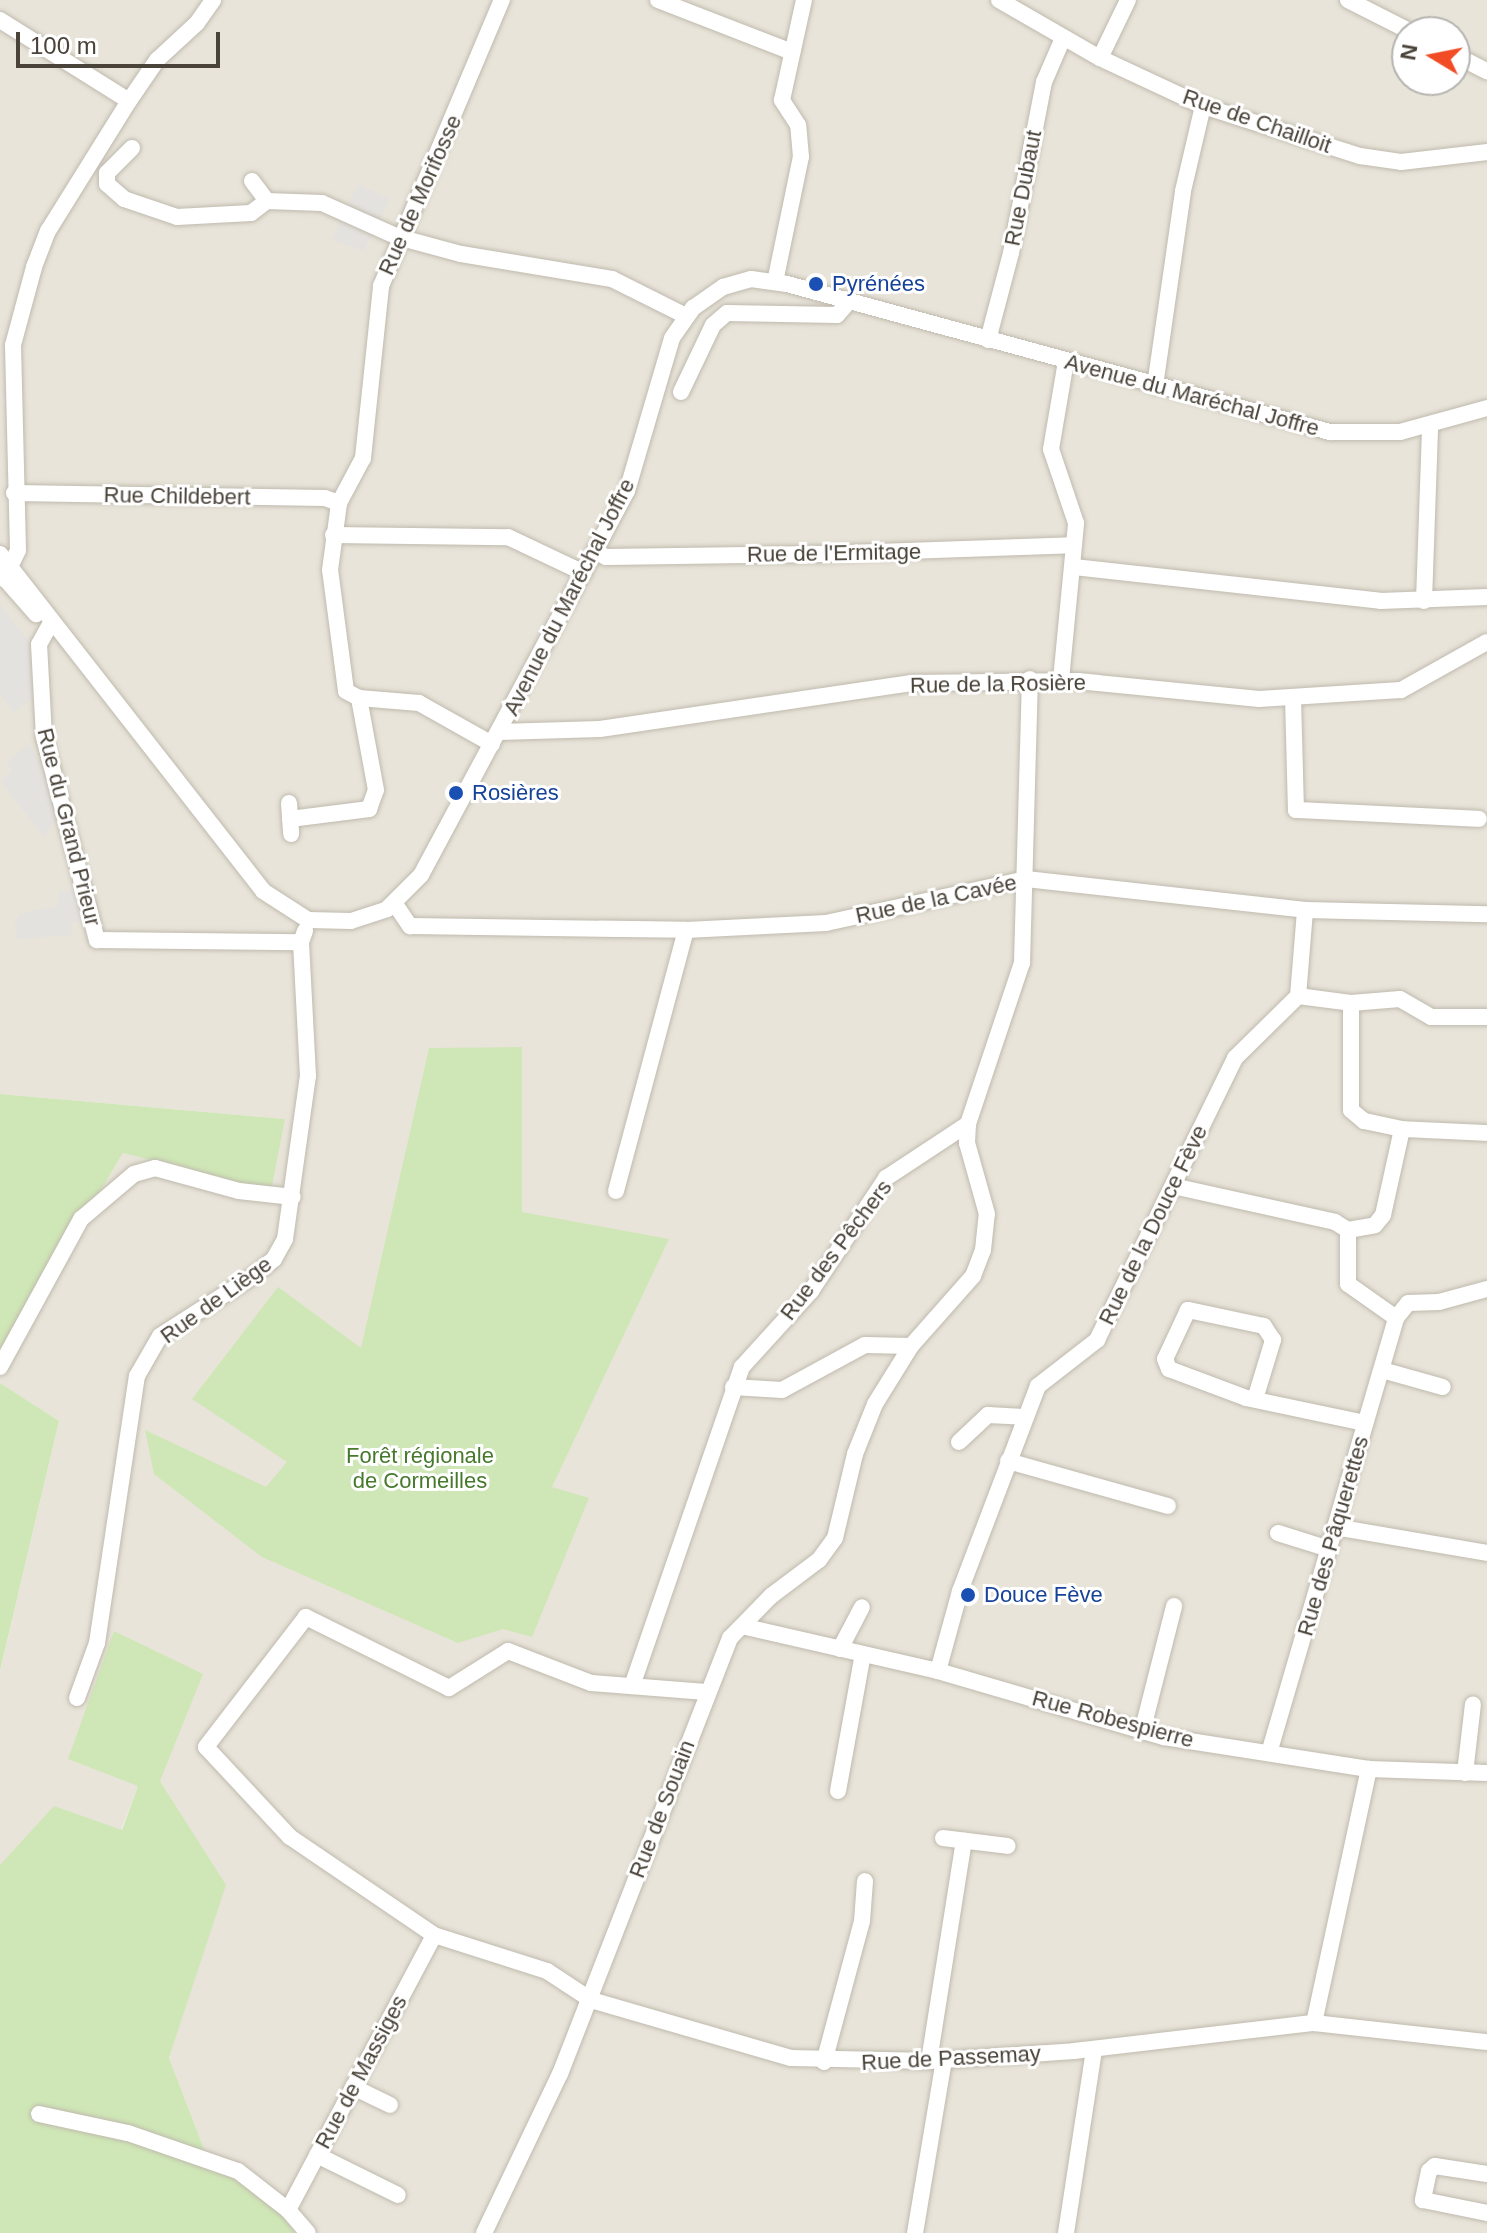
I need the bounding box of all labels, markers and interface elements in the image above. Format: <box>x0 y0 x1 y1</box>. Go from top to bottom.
scale bar <box>20 16 224 66</box>
north arrow <box>1391 16 1471 96</box>
text: 100 m <box>30 32 97 59</box>
text: N <box>1395 42 1423 62</box>
street label: Rue de Chailloit <box>1179 83 1335 159</box>
street label: Rue de Morifosse <box>373 111 467 279</box>
street label: Rue Dubaut <box>999 128 1047 248</box>
place label: Pyrénées <box>832 271 925 297</box>
marker: Pyrénées <box>807 275 825 293</box>
street label: Avenue du Maréchal Joffre <box>1062 348 1322 442</box>
street label: Avenue du Maréchal Joffre <box>498 474 640 720</box>
street label: Rue Childebert <box>103 482 251 510</box>
street label: Rue de l'Ermitage <box>747 538 921 568</box>
street label: Rue de la Rosière <box>910 669 1086 699</box>
street label: Rue du Grand Prieur <box>32 725 106 929</box>
place label: Rosières <box>472 780 559 806</box>
marker: Rosières <box>447 784 465 802</box>
street label: Rue de la Cavée <box>853 869 1019 929</box>
street label: Rue de la Douce Fève <box>1093 1121 1213 1329</box>
street label: Rue des Pêchers <box>775 1175 897 1325</box>
street label: Rue de Liège <box>155 1251 277 1349</box>
street label: Rue des Pâquerettes <box>1292 1433 1374 1639</box>
park label: Forêt régionale de Cormeilles <box>346 1442 494 1494</box>
place label: Douce Fève <box>984 1582 1103 1608</box>
marker: Douce Fève <box>959 1586 977 1604</box>
street label: Rue Robespierre <box>1029 1685 1197 1753</box>
street label: Rue de Souain <box>624 1736 700 1882</box>
street label: Rue de Massiges <box>309 1991 413 2153</box>
street label: Rue de Passemay <box>861 2040 1041 2076</box>

